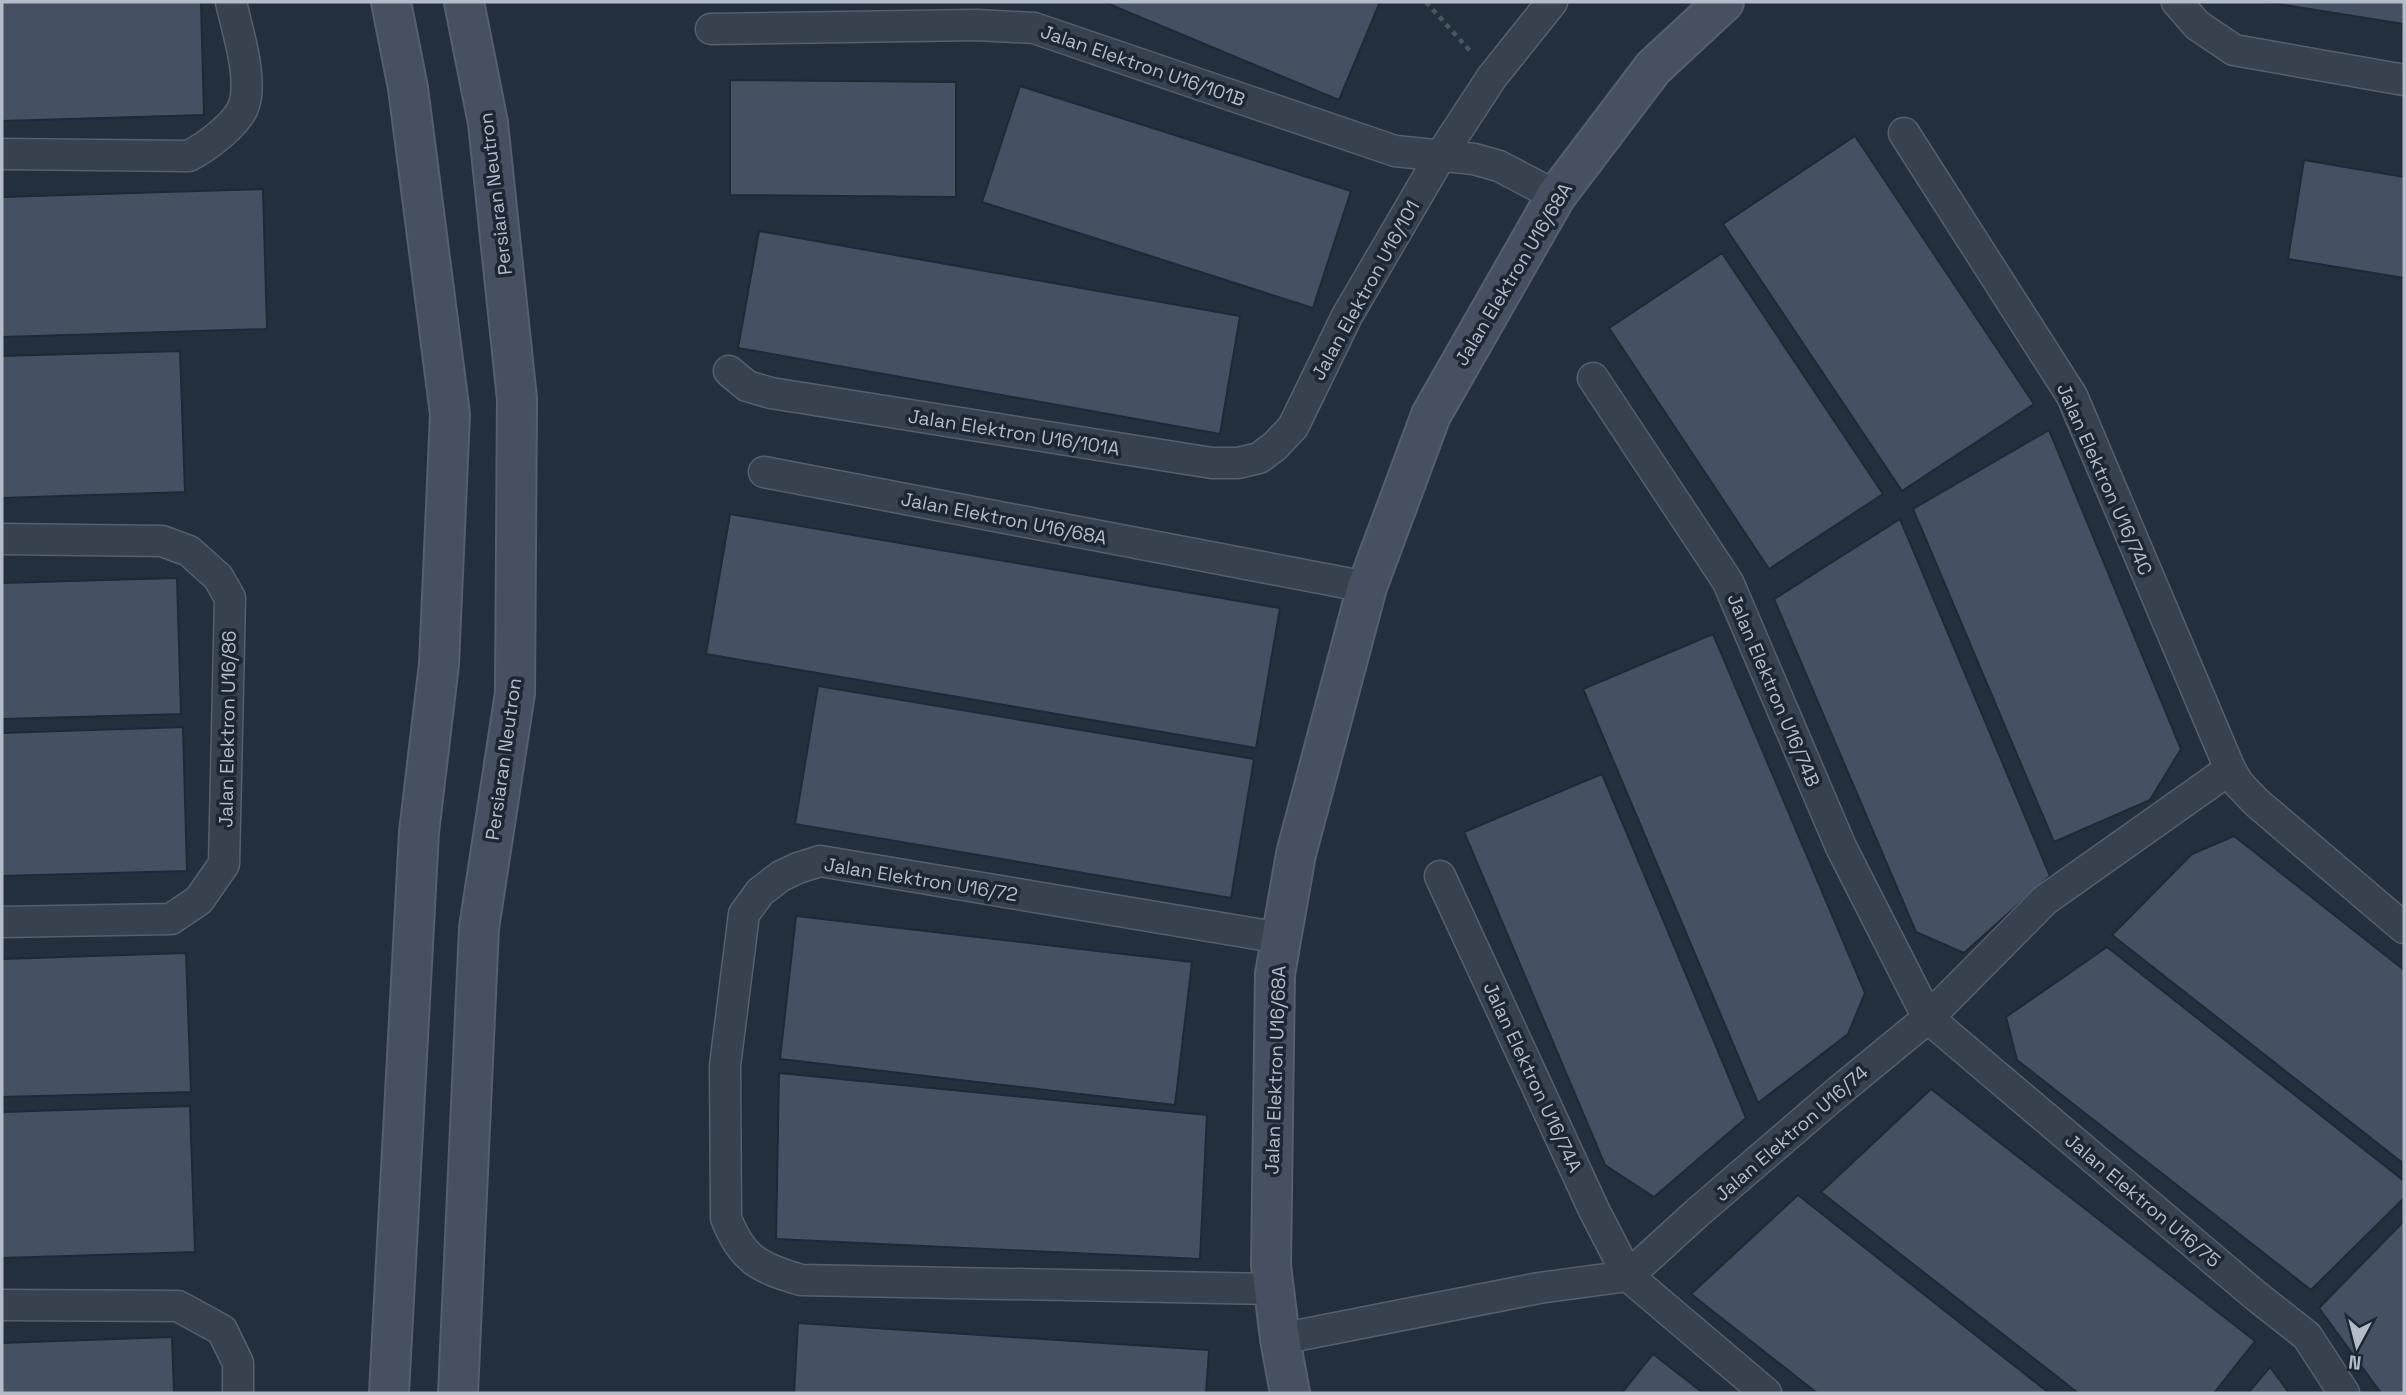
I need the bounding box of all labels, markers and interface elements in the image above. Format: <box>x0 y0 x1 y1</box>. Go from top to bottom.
street label: Jalan Elektron U16/101B <box>1037 19 1248 112</box>
street label: Persiaran Neutron <box>473 111 518 277</box>
street label: Jalan Elektron U16/68A <box>1449 178 1578 370</box>
street label: Jalan Elektron U16/101 <box>1306 196 1425 385</box>
street label: Jalan Elektron U16/74C <box>2051 379 2158 579</box>
street label: Jalan Elektron U16/101A <box>906 403 1121 462</box>
street label: Jalan Elektron U16/68A <box>899 486 1109 551</box>
street label: Jalan Elektron U16/74B <box>1721 590 1826 791</box>
street label: Jalan Elektron U16/86 <box>213 630 242 828</box>
street label: Persiaran Neutron <box>480 676 527 842</box>
street label: Jalan Elektron U16/72 <box>822 852 1020 907</box>
street label: Jalan Elektron U16/68A <box>1259 965 1292 1175</box>
street label: Jalan Elektron U16/74A <box>1477 978 1588 1176</box>
street label: Jalan Elektron U16/74 <box>1709 1060 1873 1207</box>
street label: Jalan Elektron U16/75 <box>2060 1128 2226 1273</box>
north arrow <box>2322 1311 2392 1381</box>
text: N <box>2347 1349 2363 1376</box>

